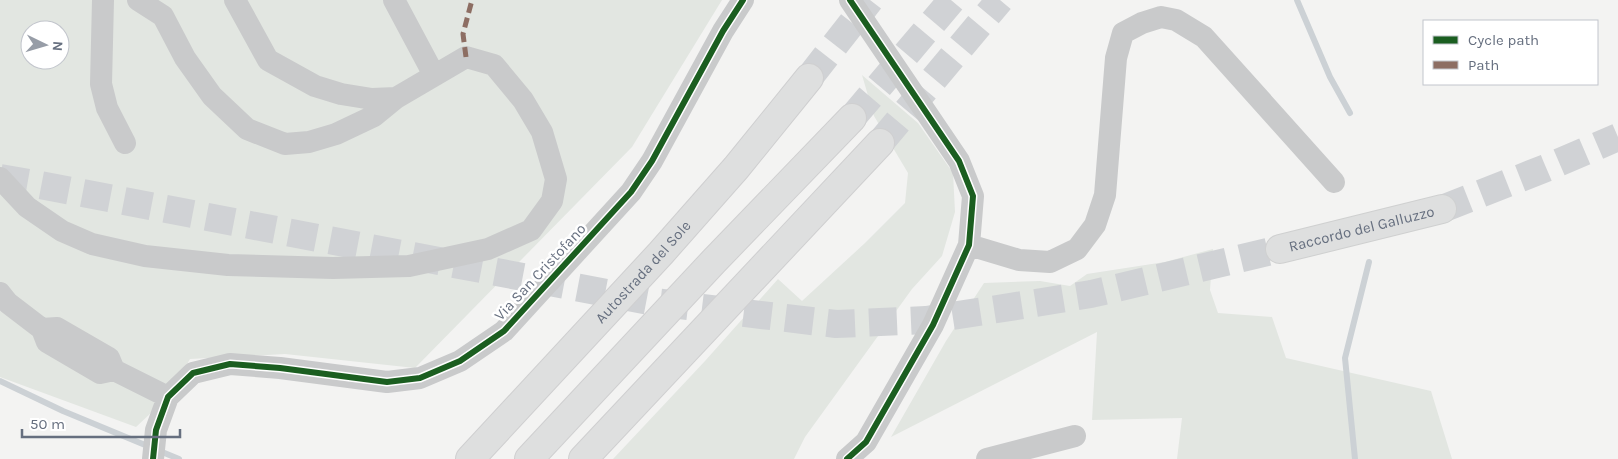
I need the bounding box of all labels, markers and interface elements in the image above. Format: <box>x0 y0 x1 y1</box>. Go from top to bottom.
north arrow <box>20 20 70 70</box>
legend <box>1423 20 1598 85</box>
text: Cycle path <box>1468 31 1539 49</box>
text: N <box>49 40 66 52</box>
text: Path <box>1468 56 1499 74</box>
street label: Raccordo del Galluzzo <box>1287 202 1436 256</box>
street label: Autostrada del Sole <box>592 217 695 327</box>
street label: Via San Cristofano <box>490 220 590 324</box>
scale bar <box>22 406 180 438</box>
text: 50 m <box>30 415 65 433</box>

